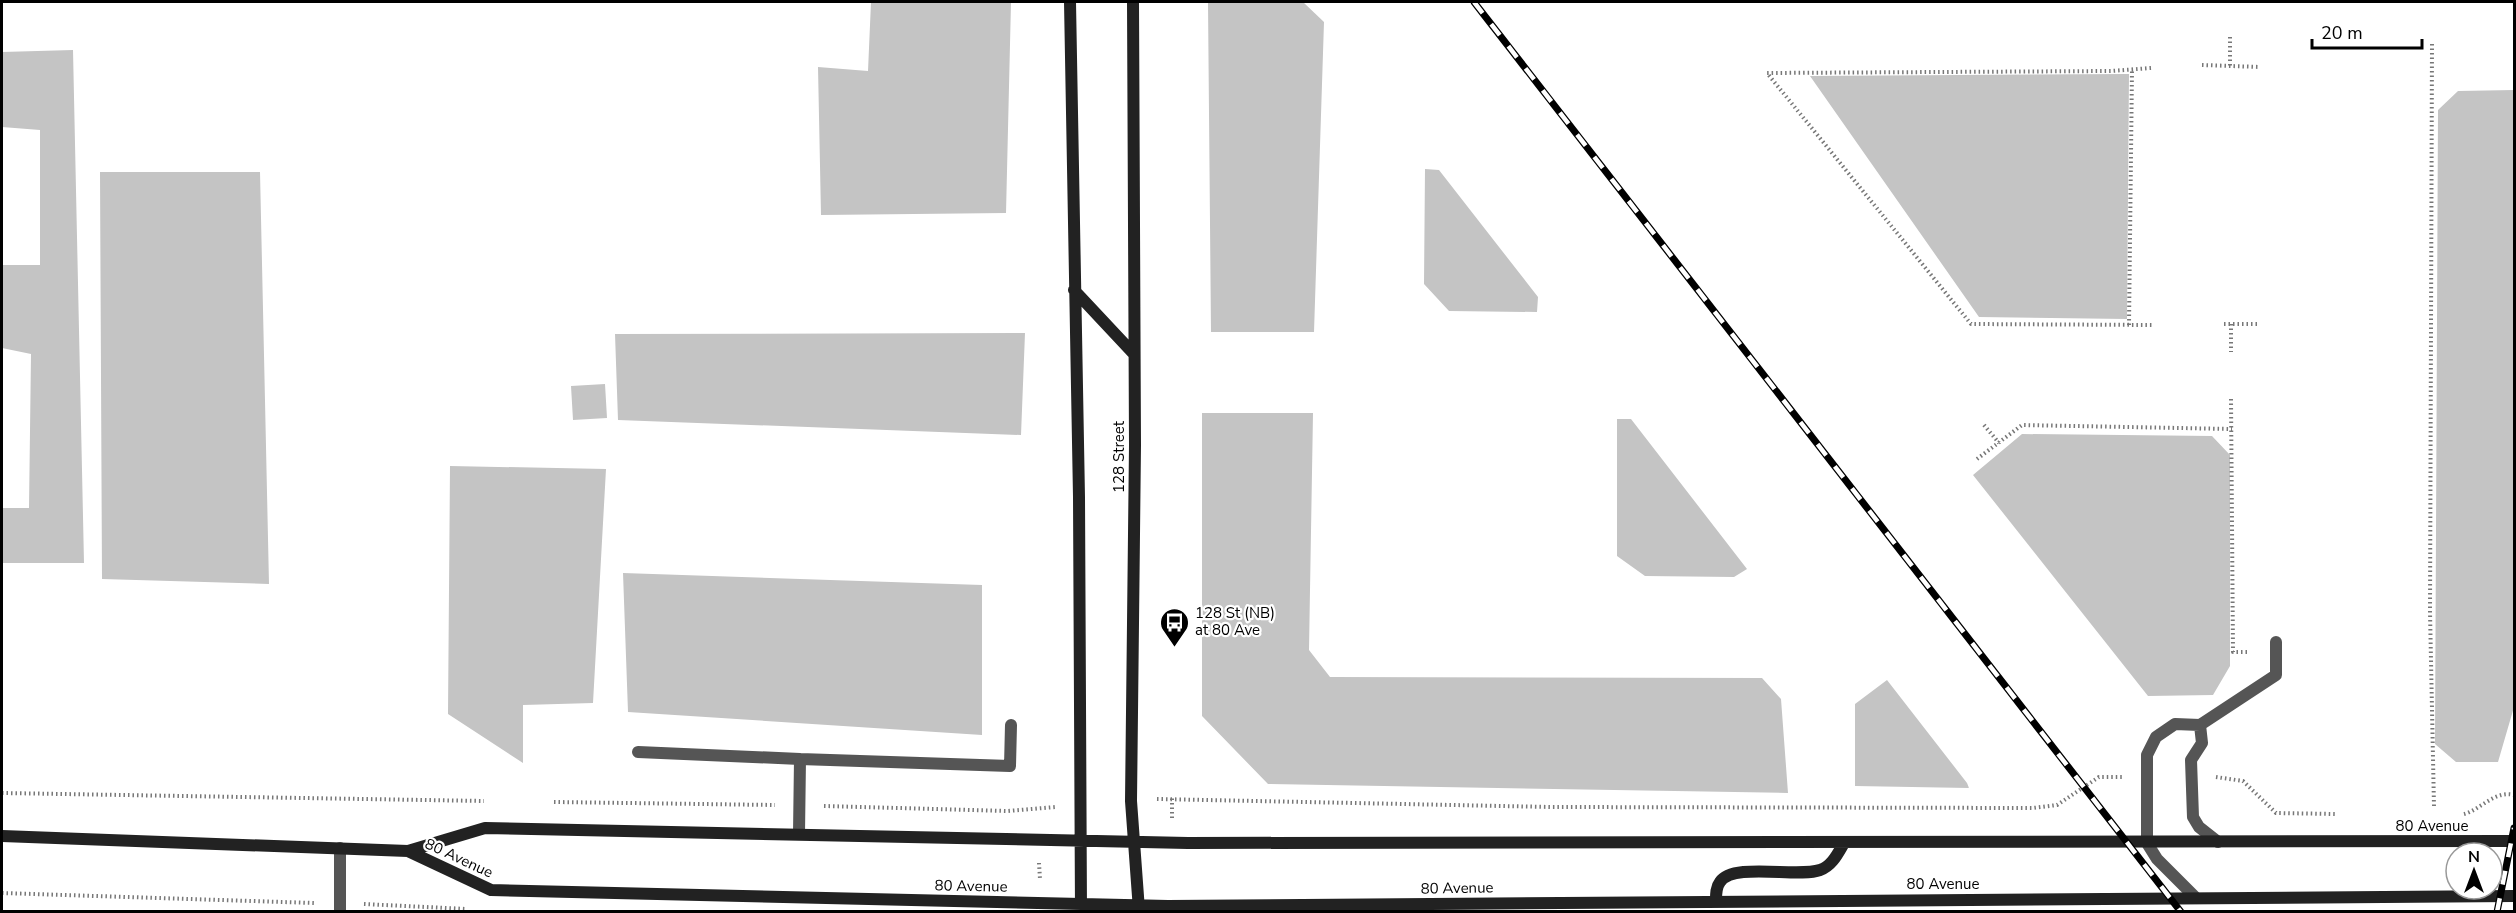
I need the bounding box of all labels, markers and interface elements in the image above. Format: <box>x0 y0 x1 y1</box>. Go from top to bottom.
scale bar <box>2312 12 2422 50</box>
text: 20 m <box>2321 21 2363 45</box>
street label: 128 Street <box>1109 420 1129 493</box>
place label: 128 St (NB) at 80 Ave <box>1195 603 1275 640</box>
bus stop icon: 128 St (NB) at 80 Ave <box>1158 606 1190 648</box>
street label: 80 Avenue <box>2396 816 2468 836</box>
street label: 80 Avenue <box>422 834 496 882</box>
north arrow <box>2444 841 2504 901</box>
text: N <box>2468 846 2480 868</box>
street label: 80 Avenue <box>1907 874 1979 894</box>
street label: 80 Avenue <box>934 875 1008 897</box>
street label: 80 Avenue <box>1420 877 1494 899</box>

